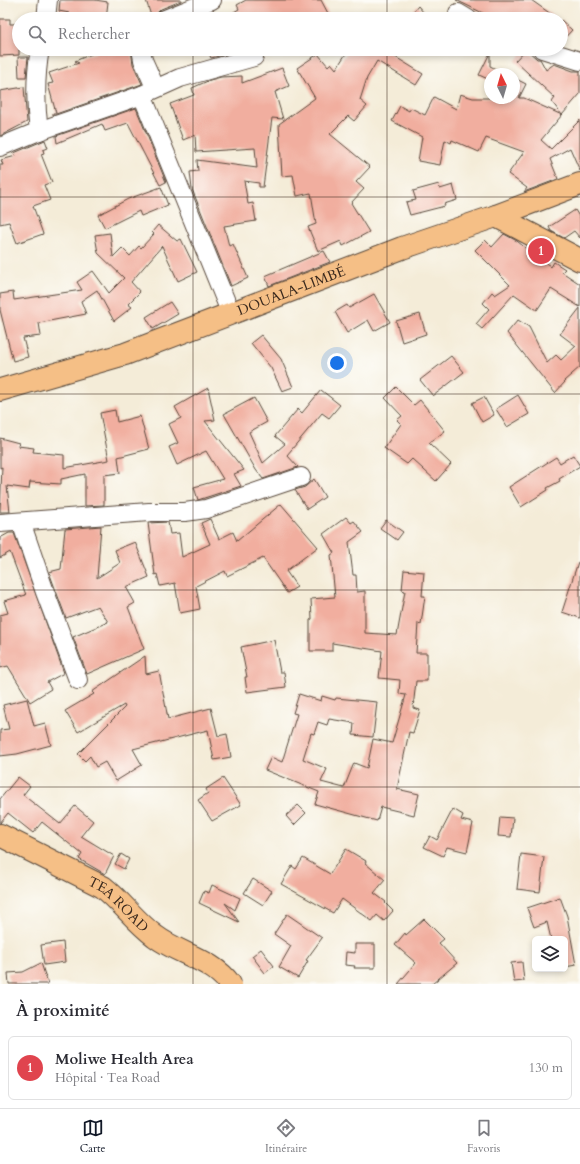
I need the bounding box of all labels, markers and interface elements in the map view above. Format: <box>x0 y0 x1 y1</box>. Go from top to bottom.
search box <box>12 12 568 56</box>
icon: search <box>26 23 48 45</box>
text: Rechercher <box>58 24 130 44</box>
north arrow <box>484 68 520 104</box>
pin: 1 <box>528 236 554 266</box>
street label: DOUALA-LIMBÉ <box>234 261 348 320</box>
your location <box>327 353 347 373</box>
street label: TEA ROAD <box>85 872 153 936</box>
map controls <box>532 936 568 972</box>
button: layers <box>532 936 568 972</box>
text: À proximité <box>16 999 110 1022</box>
text: Moliwe Health Area <box>55 1049 194 1069</box>
text: 1 <box>27 1059 33 1077</box>
text: 130 m <box>529 1059 563 1077</box>
text: Hôpital · Tea Road <box>55 1069 160 1087</box>
tab: Carte <box>80 1117 105 1156</box>
tab: Itinéraire <box>265 1117 307 1156</box>
tab: Favoris <box>467 1117 500 1156</box>

